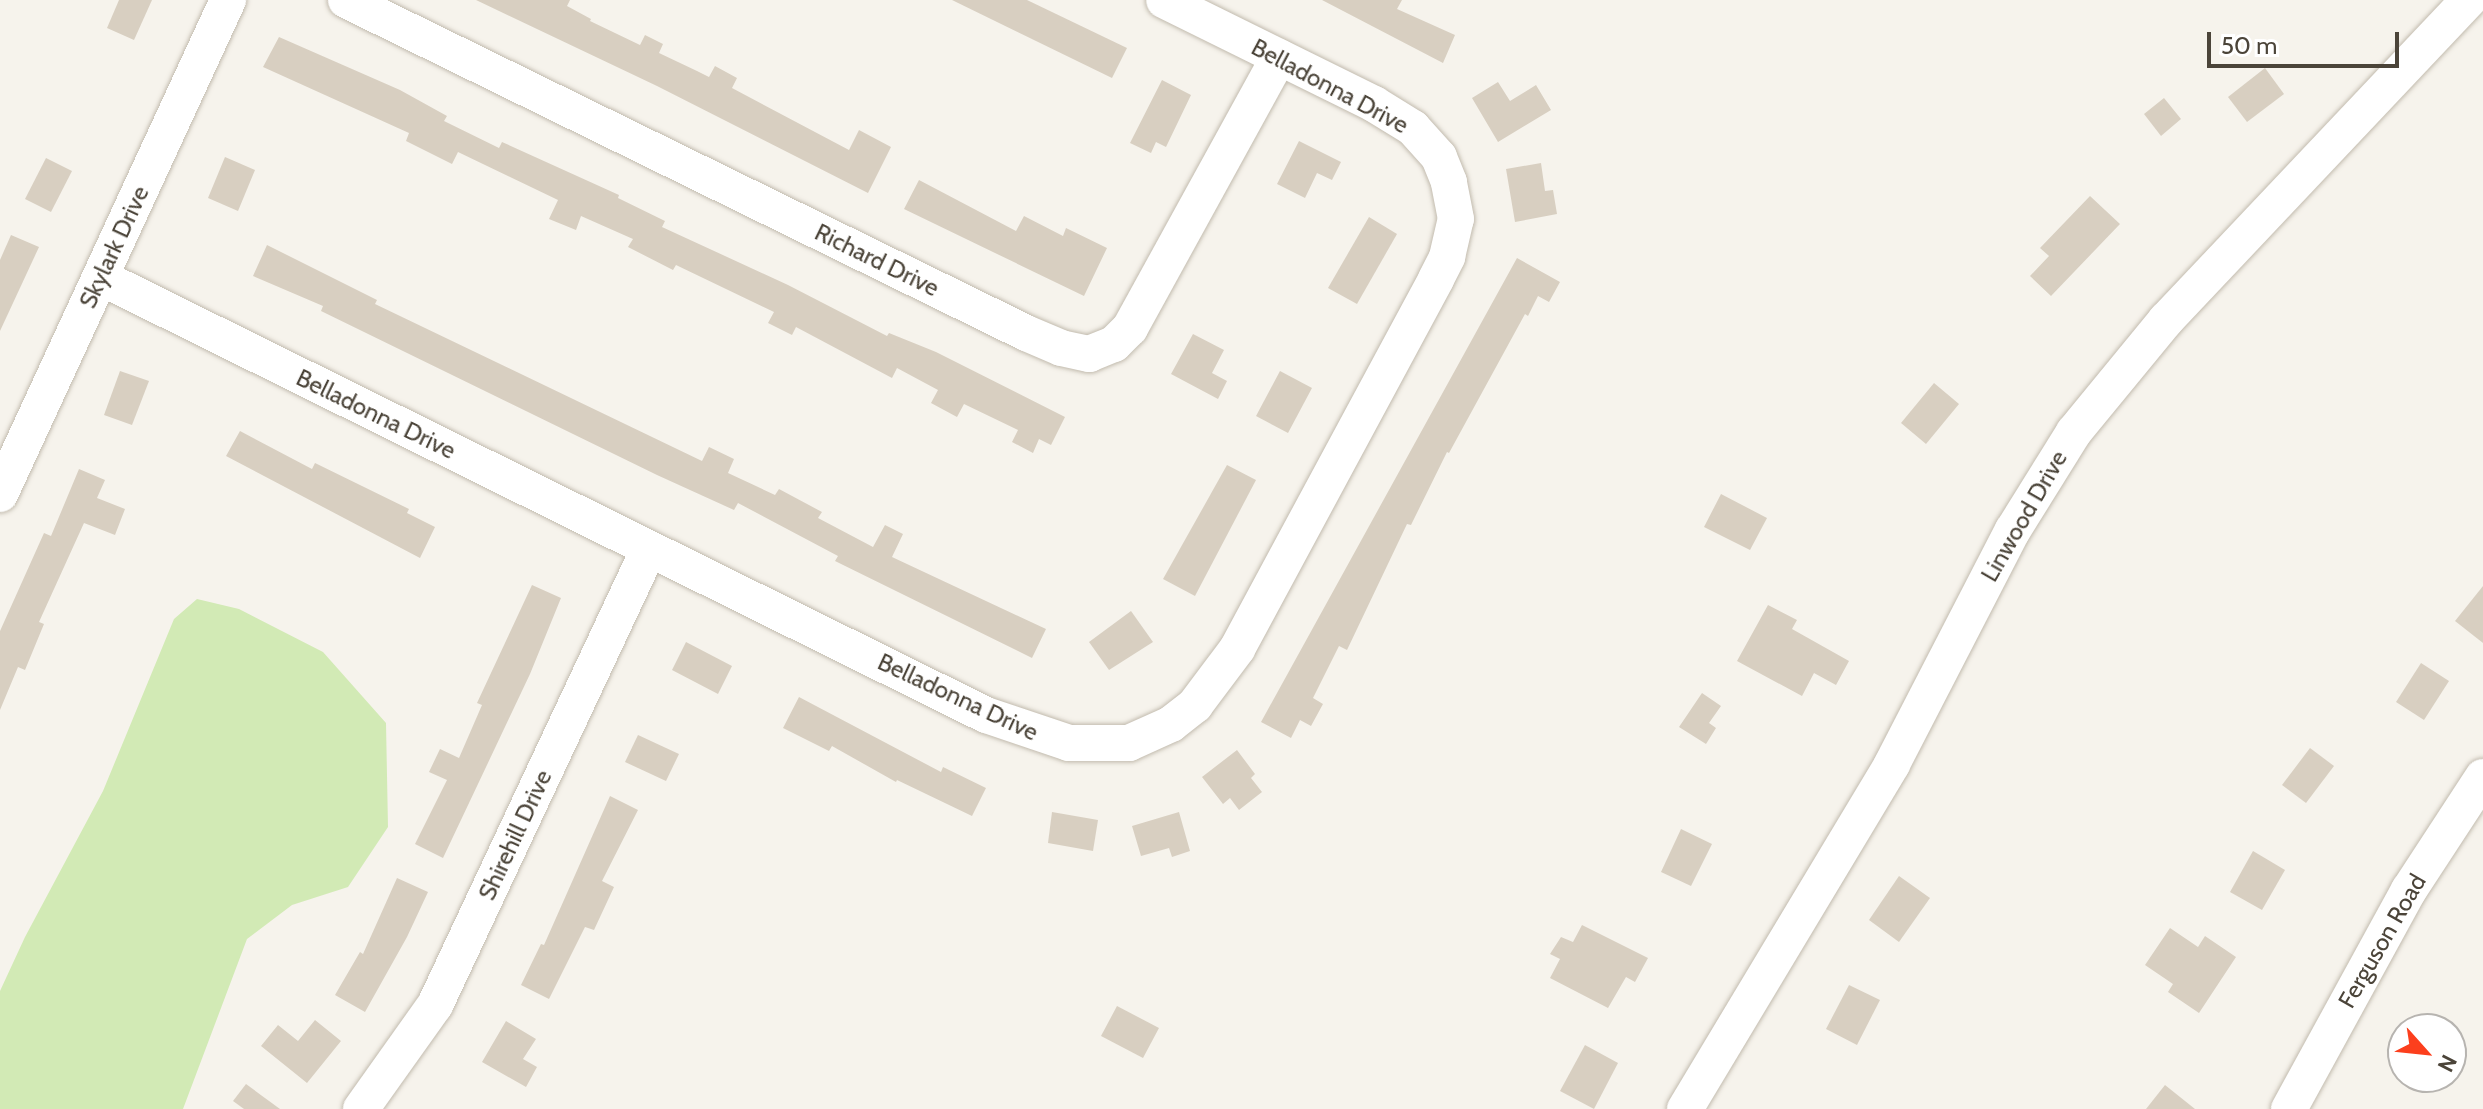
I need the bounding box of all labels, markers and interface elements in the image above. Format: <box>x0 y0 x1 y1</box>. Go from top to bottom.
scale bar <box>2211 16 2403 66</box>
text: 50 m <box>2221 31 2277 60</box>
street label: Belladonna Drive <box>1247 33 1413 139</box>
street label: Skylark Drive <box>73 181 155 313</box>
street label: Richard Drive <box>810 218 944 302</box>
street label: Belladonna Drive <box>292 363 460 465</box>
street label: Linwood Drive <box>1975 445 2073 587</box>
street label: Belladonna Drive <box>873 647 1043 747</box>
street label: Shirehill Drive <box>472 765 558 905</box>
street label: Ferguson Road <box>2332 869 2432 1013</box>
north arrow <box>2387 1013 2467 1093</box>
text: N <box>2431 1050 2463 1076</box>

